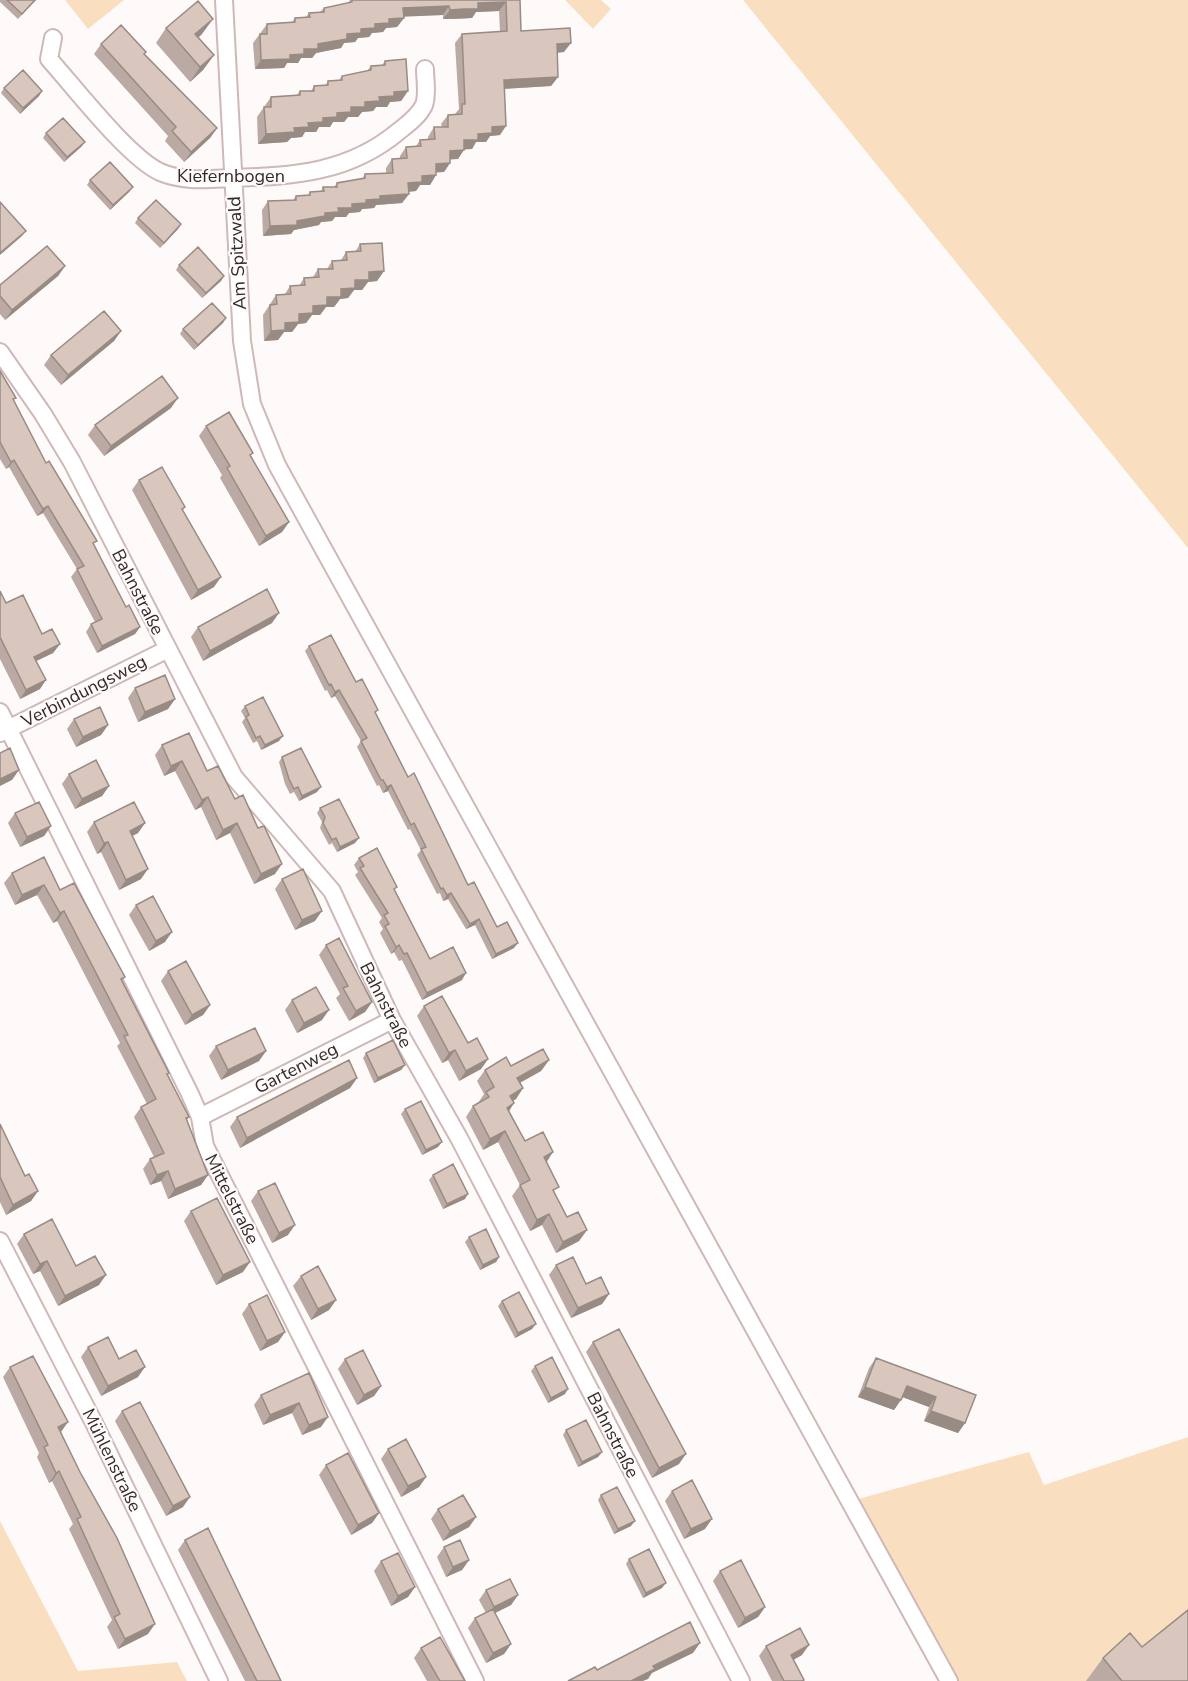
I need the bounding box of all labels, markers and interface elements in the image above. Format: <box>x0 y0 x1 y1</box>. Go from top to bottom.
street label: Kiefernbogen <box>177 164 285 188</box>
street label: Am Spitzwald <box>222 196 252 310</box>
street label: Bahnstraße <box>106 545 170 639</box>
street label: Verbindungsweg <box>17 649 151 733</box>
street label: Bahnstraße <box>354 958 418 1052</box>
street label: Gartenweg <box>250 1037 342 1099</box>
street label: Mittelstraße <box>199 1150 265 1248</box>
street label: Bahnstraße <box>581 1388 645 1482</box>
street label: Mühlenstraße <box>77 1404 147 1516</box>

